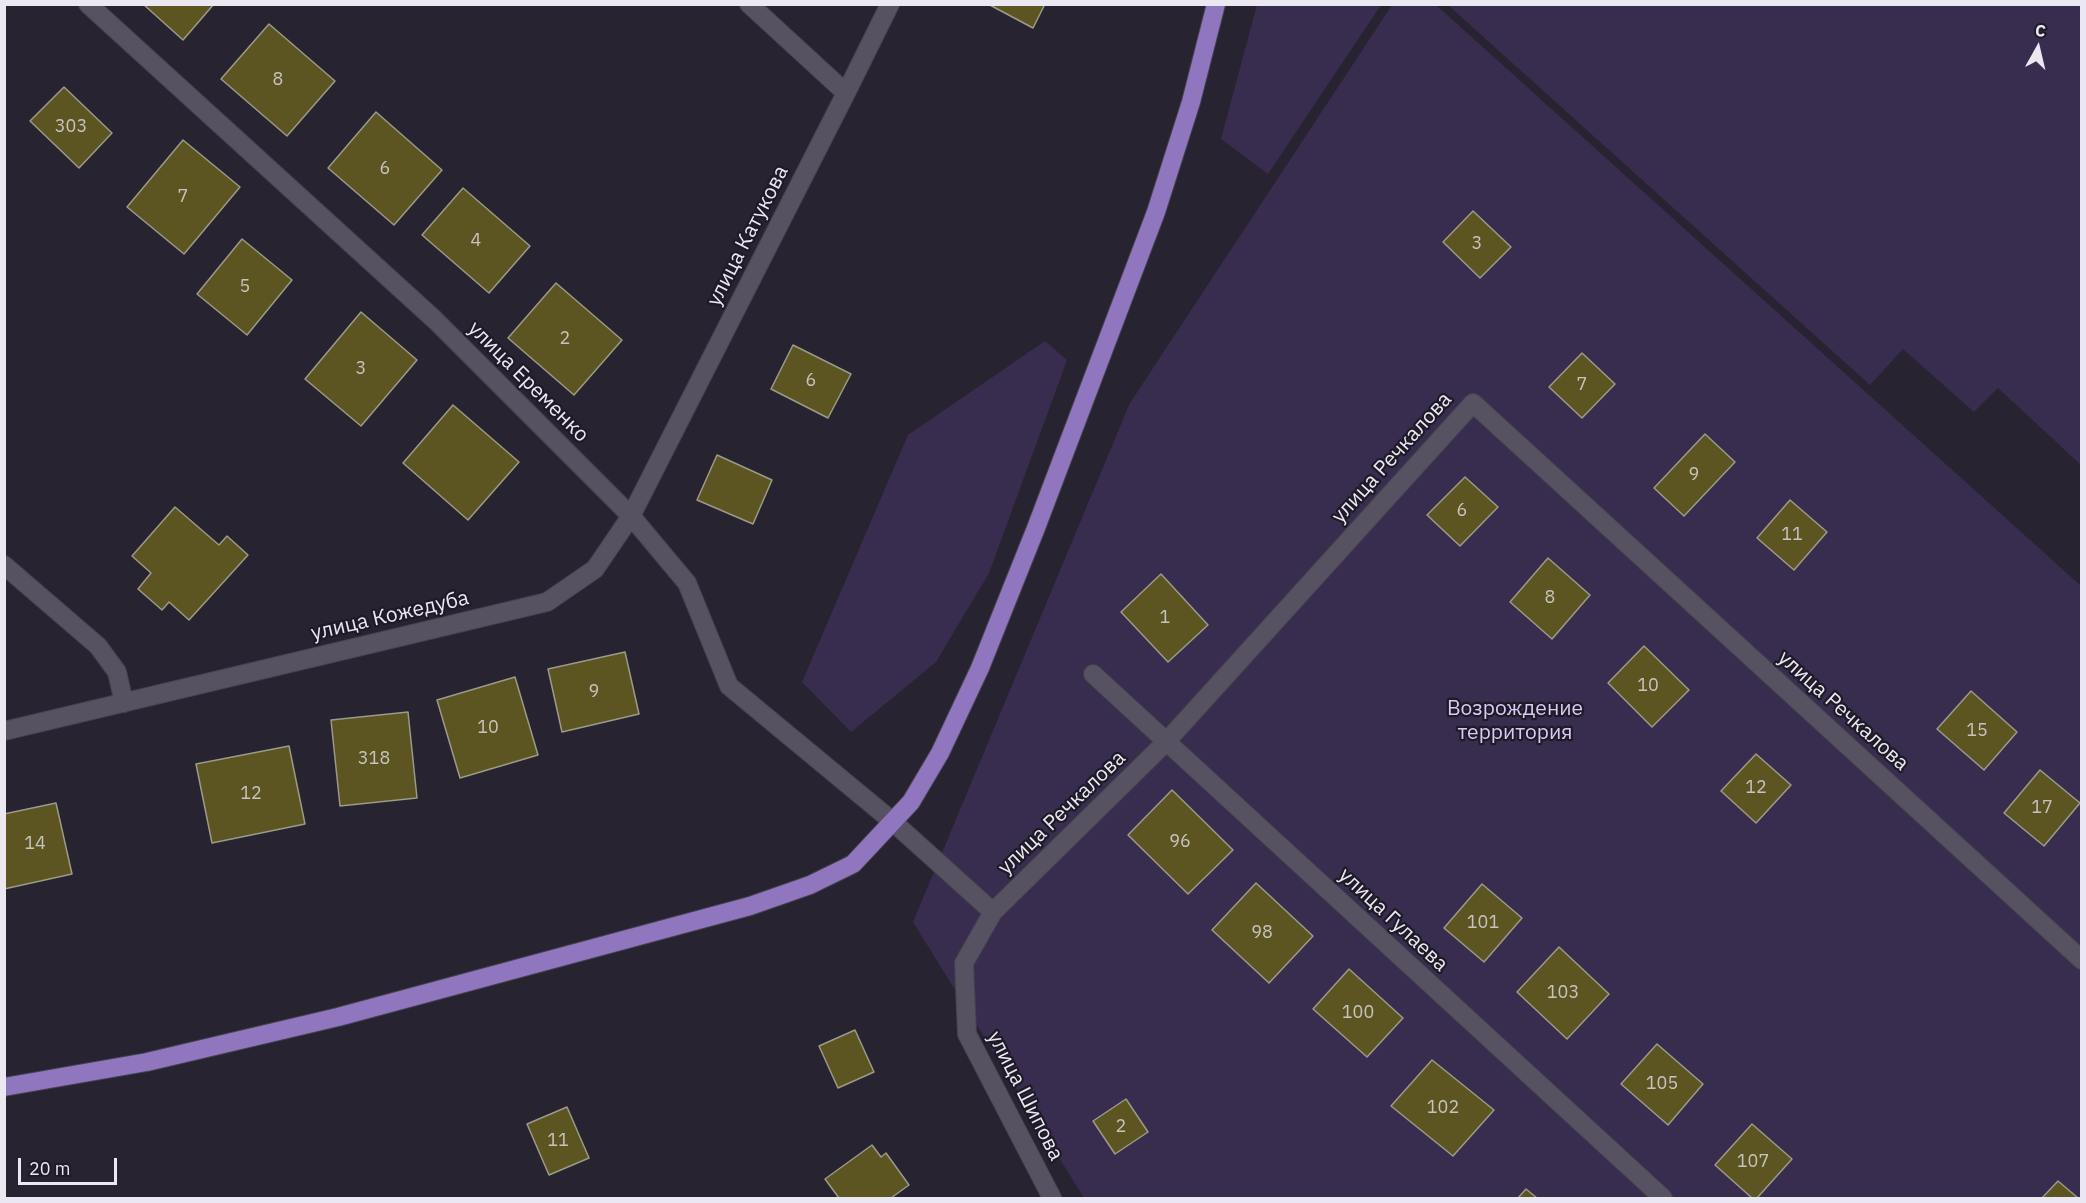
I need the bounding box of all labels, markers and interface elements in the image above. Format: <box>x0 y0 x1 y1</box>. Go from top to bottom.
north arrow <box>2008 18 2068 78</box>
text: С <box>2034 20 2047 41</box>
house number: 8 <box>273 69 283 91</box>
house number: 303 <box>55 116 87 138</box>
house number: 6 <box>380 158 390 180</box>
street label: улица Катукова <box>702 162 794 310</box>
house number: 7 <box>178 186 188 208</box>
house number: 4 <box>471 230 481 252</box>
house number: 3 <box>1472 233 1482 255</box>
house number: 5 <box>240 276 250 298</box>
street label: улица Еременко <box>462 316 594 448</box>
house number: 2 <box>560 328 570 350</box>
house number: 3 <box>356 358 366 380</box>
house number: 6 <box>806 370 816 392</box>
house number: 7 <box>1577 374 1587 396</box>
street label: улица Речкалова <box>1327 387 1457 529</box>
house number: 9 <box>1689 464 1699 486</box>
house number: 6 <box>1457 500 1467 522</box>
house number: 11 <box>1781 524 1803 546</box>
street label: улица Кожедуба <box>309 586 471 646</box>
house number: 8 <box>1545 587 1555 609</box>
house number: 1 <box>1160 607 1170 629</box>
street label: улица Речкалова <box>1772 646 1914 776</box>
house number: 10 <box>1637 675 1659 697</box>
house number: 9 <box>589 681 599 703</box>
park label: Возрождение территория <box>1447 696 1583 746</box>
house number: 10 <box>477 717 499 739</box>
house number: 15 <box>1966 720 1988 742</box>
street label: улица Речкалова <box>993 746 1131 880</box>
house number: 318 <box>358 748 390 770</box>
house number: 12 <box>1745 777 1767 799</box>
house number: 12 <box>240 783 262 805</box>
house number: 17 <box>2031 797 2053 819</box>
house number: 96 <box>1169 831 1191 853</box>
house number: 14 <box>24 833 46 855</box>
street label: улица Гулаева <box>1333 863 1453 977</box>
house number: 101 <box>1467 912 1499 934</box>
house number: 98 <box>1251 922 1273 944</box>
house number: 103 <box>1547 982 1579 1004</box>
house number: 100 <box>1342 1002 1374 1024</box>
street label: улица Шипова <box>982 1027 1068 1165</box>
house number: 105 <box>1646 1073 1678 1095</box>
house number: 102 <box>1427 1097 1459 1119</box>
house number: 2 <box>1116 1116 1126 1138</box>
house number: 11 <box>547 1130 569 1152</box>
scale bar <box>21 1146 120 1184</box>
house number: 107 <box>1737 1151 1769 1173</box>
text: 20 m <box>29 1157 71 1180</box>

